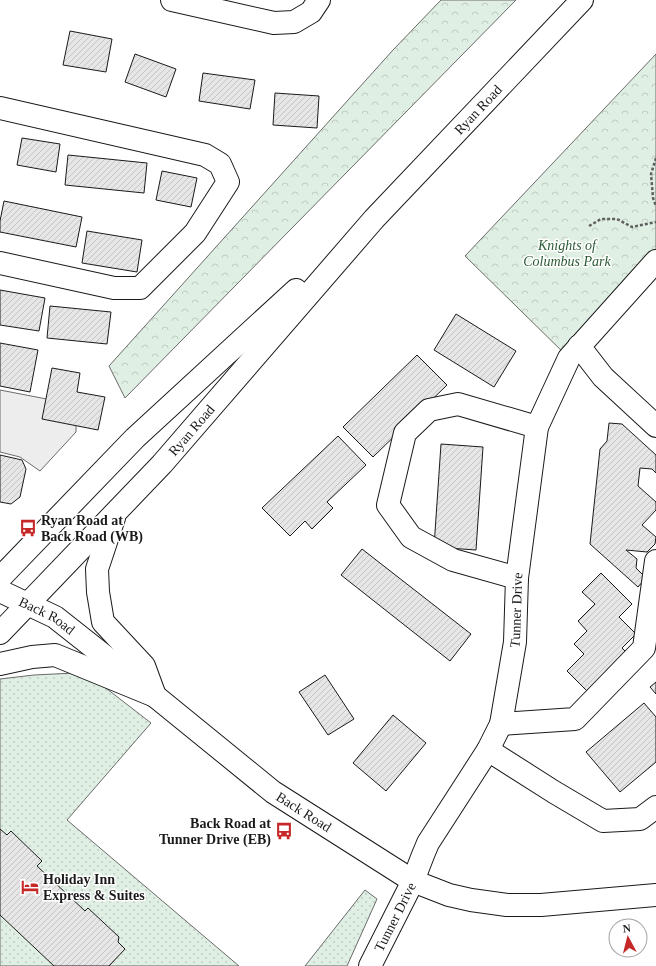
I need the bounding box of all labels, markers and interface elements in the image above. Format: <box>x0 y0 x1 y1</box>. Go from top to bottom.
street label: Ryan Road <box>451 82 505 138</box>
park label: Knights of Columbus Park <box>523 238 612 269</box>
street label: Ryan Road <box>166 402 218 459</box>
place label: Ryan Road at Back Road (WB) <box>41 513 143 545</box>
bus stop icon: Ryan Road at Back Road (WB) <box>18 518 38 538</box>
street label: Tunner Drive <box>507 572 526 649</box>
street label: Back Road <box>17 594 77 638</box>
street label: Back Road <box>274 789 334 835</box>
place label: Back Road at Tunner Drive (EB) <box>159 816 271 848</box>
bus stop icon: Back Road at Tunner Drive (EB) <box>274 821 294 841</box>
place label: Holiday Inn Express & Suites <box>43 872 145 903</box>
hotel icon: Holiday Inn Express & Suites <box>20 877 40 897</box>
street label: Tunner Drive <box>372 880 419 954</box>
north arrow <box>608 918 648 958</box>
text: N <box>622 922 632 935</box>

